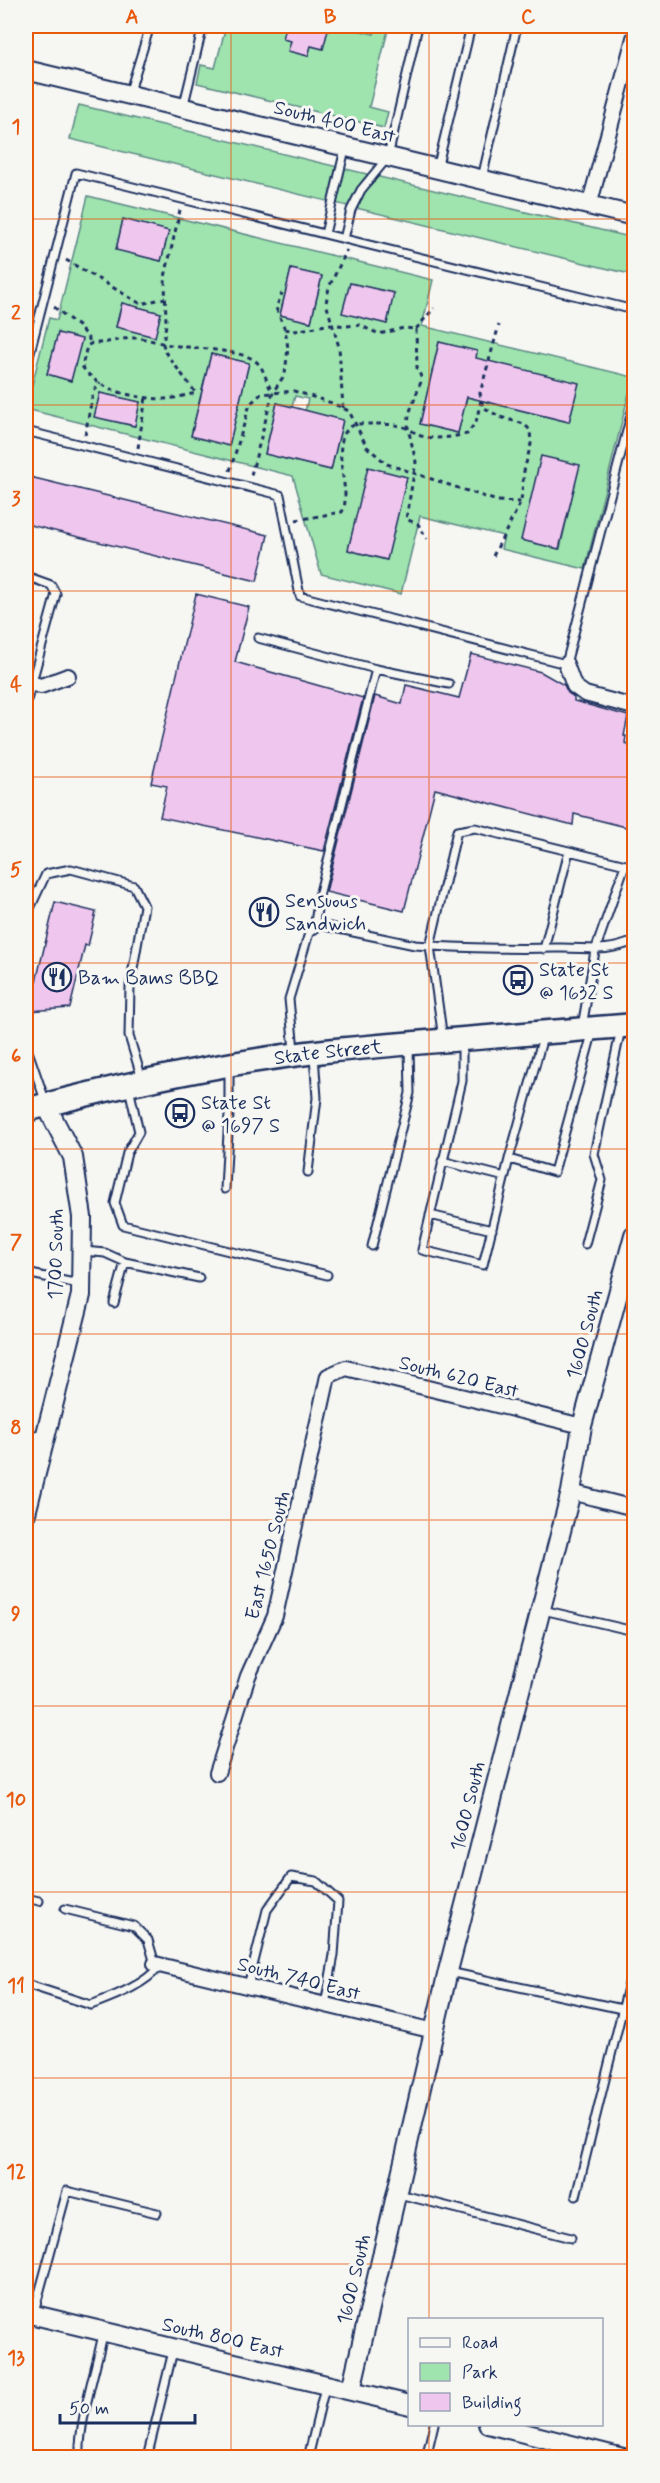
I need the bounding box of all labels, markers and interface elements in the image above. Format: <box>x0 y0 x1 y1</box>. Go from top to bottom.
text: A <box>125 4 139 31</box>
text: B <box>324 4 337 31</box>
text: C <box>521 4 536 31</box>
street label: South 400 East <box>271 94 399 151</box>
text: 1 <box>12 114 20 141</box>
text: 2 <box>11 300 21 327</box>
text: 3 <box>11 486 21 513</box>
text: 4 <box>10 672 22 699</box>
text: 5 <box>10 857 22 884</box>
place label: Sensuous Sandwich <box>285 888 366 938</box>
restaurant icon: Sensuous Sandwich <box>248 896 280 928</box>
place label: State St @ 1632 S <box>539 957 613 1007</box>
restaurant icon: Bam Bams BBQ <box>41 961 73 993</box>
bus stop icon: State St @ 1632 S <box>502 964 534 996</box>
place label: Bam Bams BBQ <box>78 965 220 992</box>
street label: State Street <box>272 1034 384 1072</box>
text: 6 <box>11 1043 21 1070</box>
place label: State St @ 1697 S <box>201 1090 280 1140</box>
bus stop icon: State St @ 1697 S <box>164 1097 196 1129</box>
street label: 1700 South <box>42 1208 71 1300</box>
text: 7 <box>10 1229 22 1256</box>
street label: 1600 South <box>560 1286 610 1382</box>
street label: South 620 East <box>396 1350 521 1405</box>
text: 8 <box>10 1415 22 1442</box>
street label: East 1650 South <box>239 1488 298 1623</box>
text: 9 <box>11 1601 21 1628</box>
street label: 1600 South <box>444 1758 493 1854</box>
text: 10 <box>6 1787 26 1814</box>
street label: South 740 East <box>234 1951 363 2008</box>
text: 11 <box>7 1973 25 2000</box>
text: 12 <box>6 2159 26 2186</box>
street label: 1600 South <box>331 2231 378 2327</box>
street label: South 800 East <box>159 2311 286 2366</box>
legend <box>408 2318 603 2426</box>
text: Road <box>462 2331 498 2355</box>
text: 13 <box>7 2345 25 2372</box>
text: Park <box>462 2361 498 2385</box>
scale bar <box>60 2387 195 2425</box>
text: Building <box>462 2391 522 2417</box>
text: 50 m <box>69 2397 109 2421</box>

